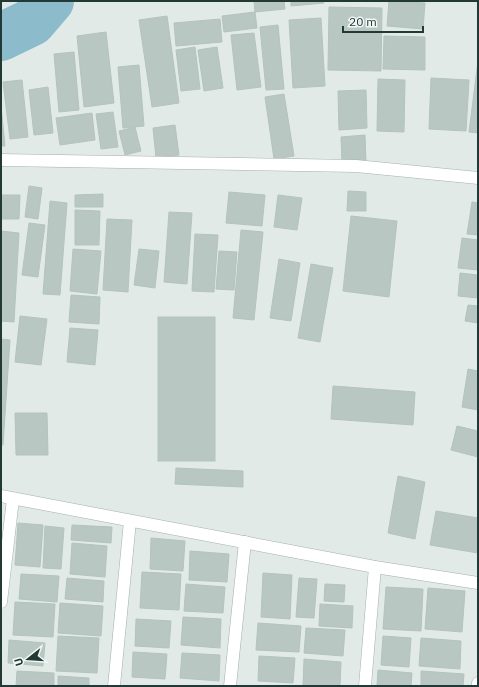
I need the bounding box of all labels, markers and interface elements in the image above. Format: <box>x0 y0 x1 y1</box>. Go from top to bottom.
scale bar <box>343 8 423 34</box>
text: 20 m <box>349 14 377 29</box>
north arrow <box>8 639 48 679</box>
text: U <box>11 656 26 668</box>

